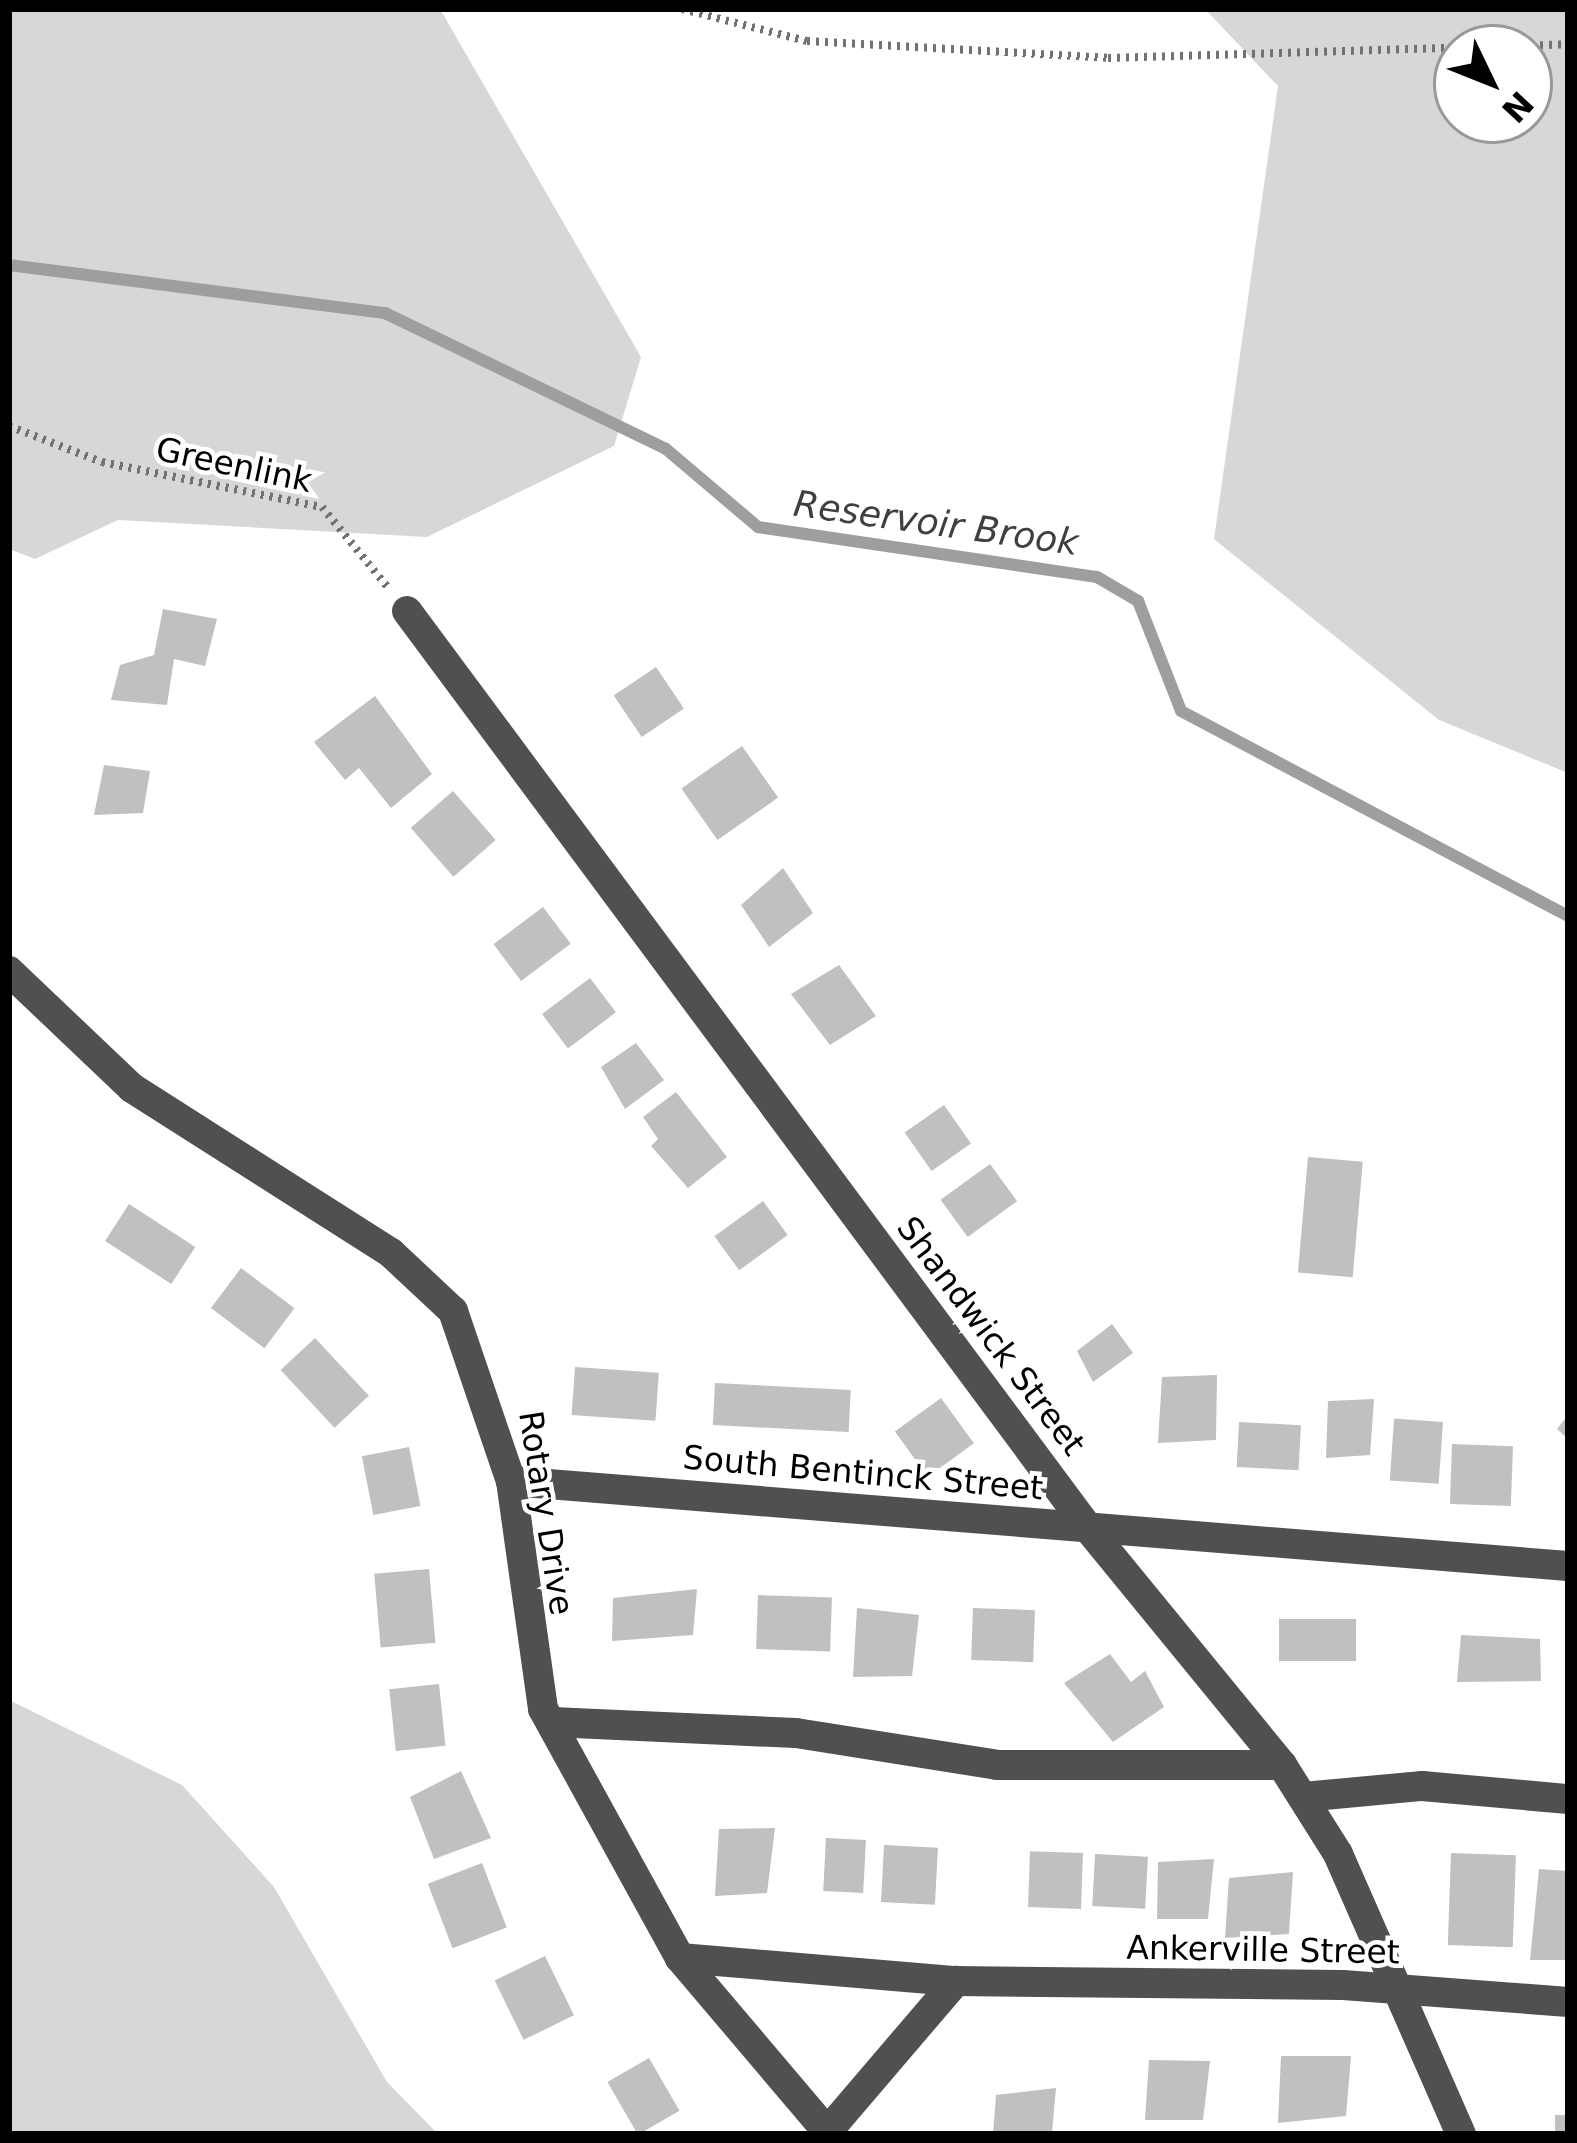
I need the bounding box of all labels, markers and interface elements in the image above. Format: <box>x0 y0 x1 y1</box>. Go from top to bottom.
north arrow <box>1433 24 1553 144</box>
text: N <box>1494 83 1541 130</box>
street label: Greenlink <box>152 429 316 501</box>
water label: Reservoir Brook <box>791 482 1081 564</box>
street label: Shandwick Street <box>888 1209 1094 1463</box>
street label: Rotary Drive <box>510 1408 582 1618</box>
street label: South Bentinck Street <box>681 1438 1045 1508</box>
street label: Ankerville Street <box>1126 1928 1400 1972</box>

